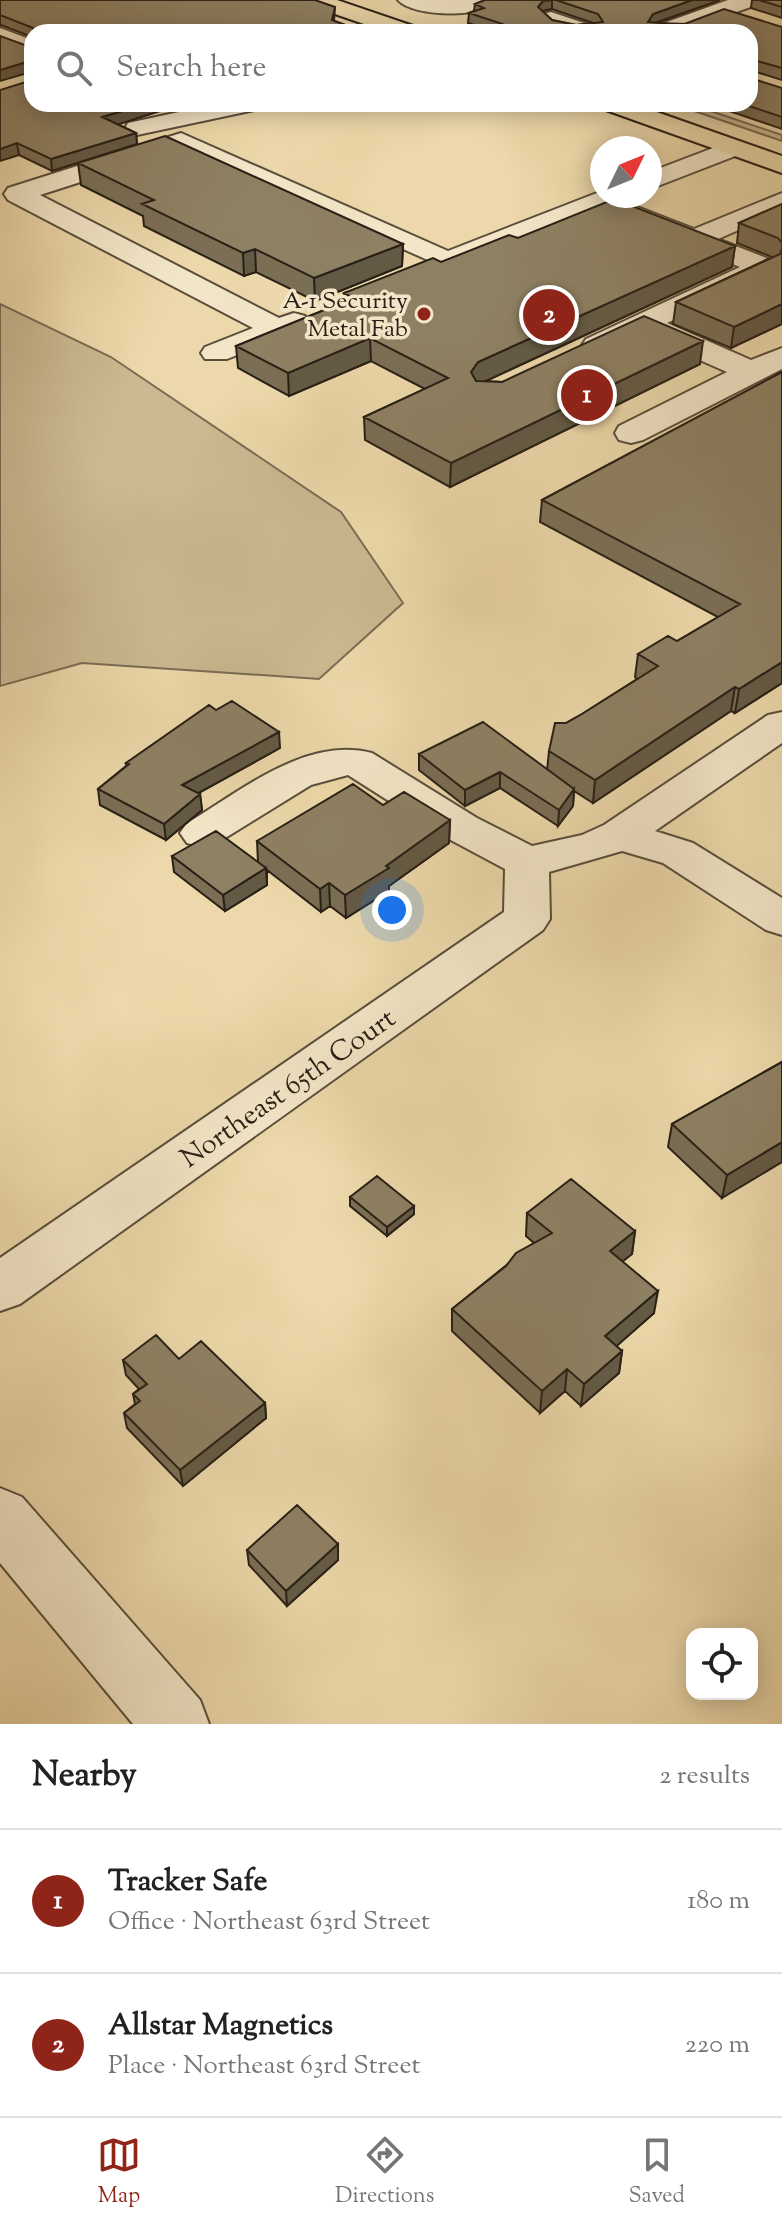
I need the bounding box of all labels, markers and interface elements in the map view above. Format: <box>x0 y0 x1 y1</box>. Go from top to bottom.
search box <box>24 24 758 112</box>
icon: search <box>52 46 96 90</box>
text: Search here <box>116 47 266 90</box>
north arrow <box>590 136 662 208</box>
place label: A-1 Security Metal Fab <box>282 285 408 347</box>
pin: 2 <box>523 285 575 345</box>
marker: A-1 Security Metal Fab <box>415 305 433 323</box>
pin: 1 <box>561 365 613 425</box>
your location <box>372 890 412 930</box>
street label: Northeast 65th Court <box>173 1000 405 1179</box>
map controls <box>686 1628 758 1700</box>
button: locate <box>686 1628 758 1700</box>
text: Nearby <box>32 1752 137 1801</box>
text: 2 results <box>659 1758 750 1795</box>
text: Tracker Safe <box>108 1861 267 1904</box>
text: 1 <box>54 1883 62 1920</box>
text: 180 m <box>687 1883 750 1920</box>
text: Office · Northeast 63rd Street <box>108 1904 430 1941</box>
text: Allstar Magnetics <box>108 2005 333 2048</box>
text: 2 <box>52 2027 64 2064</box>
text: 220 m <box>685 2027 750 2064</box>
text: Place · Northeast 63rd Street <box>108 2048 420 2085</box>
tab: Map <box>97 2133 141 2213</box>
tab: Directions <box>335 2133 434 2213</box>
tab: Saved <box>628 2133 685 2213</box>

